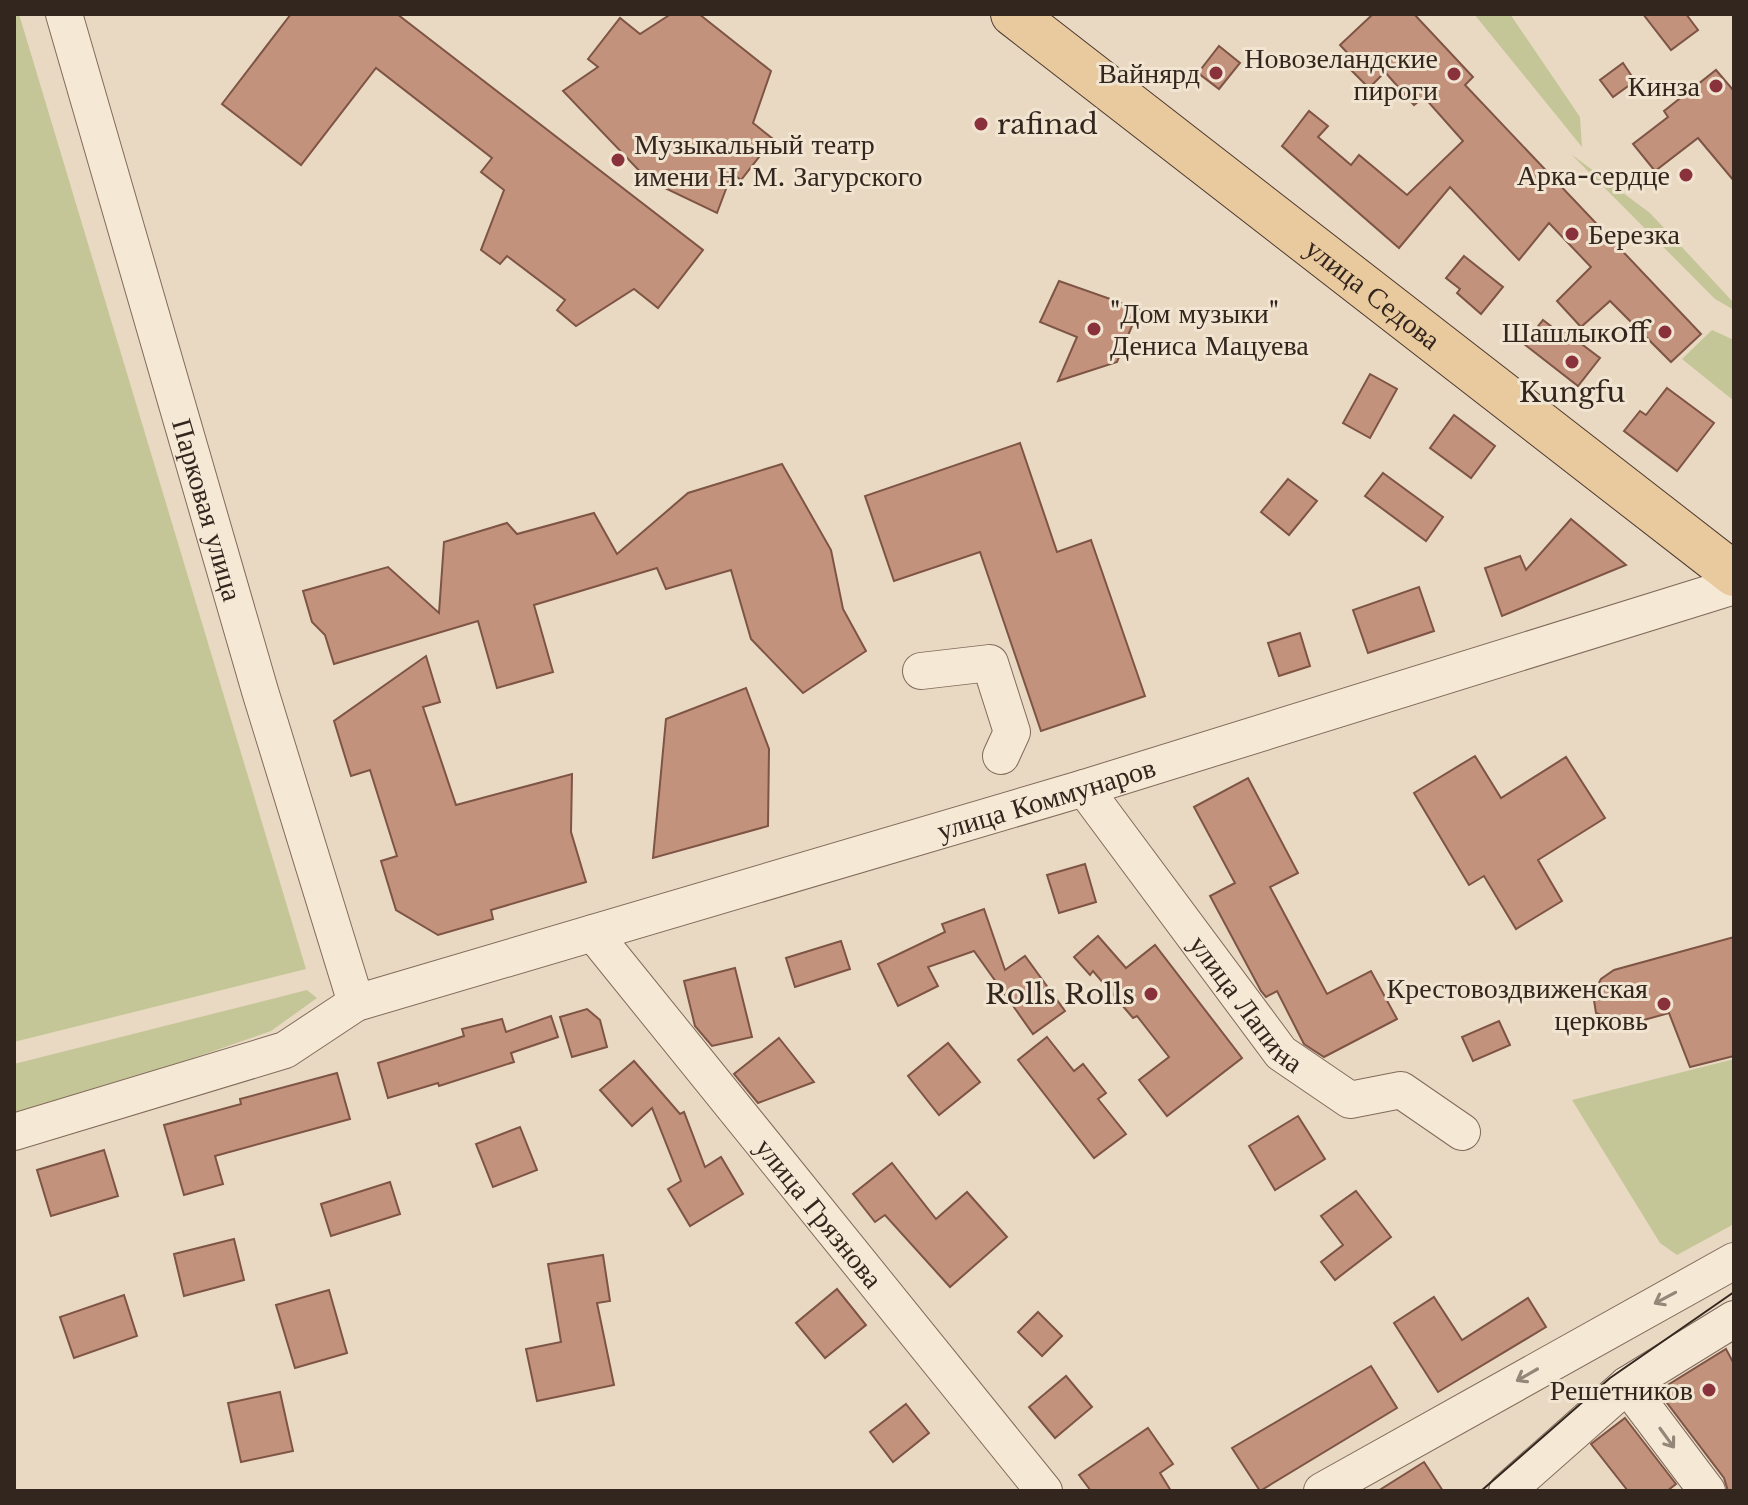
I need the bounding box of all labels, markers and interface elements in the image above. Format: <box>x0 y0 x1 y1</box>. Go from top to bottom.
place label: Новозеландские пироги <box>1244 41 1438 108</box>
place label: Вайнярд <box>1098 56 1200 91</box>
marker: Вайнярд <box>1207 64 1225 82</box>
marker: Новозеландские пироги <box>1445 65 1463 83</box>
place label: Кинза <box>1628 69 1701 104</box>
marker: Кинза <box>1707 77 1725 95</box>
place label: rafinad <box>997 107 1098 142</box>
marker: rafinad <box>972 115 990 133</box>
place label: Музыкальный театр имени Н. М. Загурского <box>634 127 923 194</box>
marker: Музыкальный театр имени Н. М. Загурского <box>609 151 627 169</box>
place label: Арка-сердце <box>1517 158 1670 193</box>
marker: Арка-сердце <box>1677 166 1695 184</box>
place label: Березка <box>1588 217 1681 252</box>
marker: Березка <box>1563 225 1581 243</box>
street label: улица Седова <box>1298 230 1448 358</box>
place label: "Дом музыки" Дениса Мацуева <box>1110 296 1309 363</box>
place label: Шашлыкoff <box>1502 315 1653 350</box>
marker: "Дом музыки" Дениса Мацуева <box>1085 320 1103 338</box>
marker: Шашлыкoff <box>1656 323 1674 341</box>
marker: Kungfu <box>1563 353 1581 371</box>
place label: Kungfu <box>1519 375 1626 410</box>
street label: Парковая улица <box>165 414 251 605</box>
street label: улица Коммунаров <box>933 749 1160 848</box>
street label: улица Лапина <box>1182 928 1310 1081</box>
place label: Крестовоздвиженская церковь <box>1387 971 1648 1038</box>
place label: Rolls Rolls <box>985 977 1135 1012</box>
marker: Rolls Rolls <box>1142 985 1160 1003</box>
marker: Крестовоздвиженская церковь <box>1655 995 1673 1013</box>
street label: улица Грязнова <box>748 1130 891 1296</box>
one-way arrow <box>1654 1291 1678 1307</box>
one-way arrow <box>1515 1368 1539 1383</box>
place label: Решетников <box>1550 1373 1693 1408</box>
marker: Решетников <box>1700 1381 1718 1399</box>
one-way arrow <box>1658 1427 1675 1448</box>

